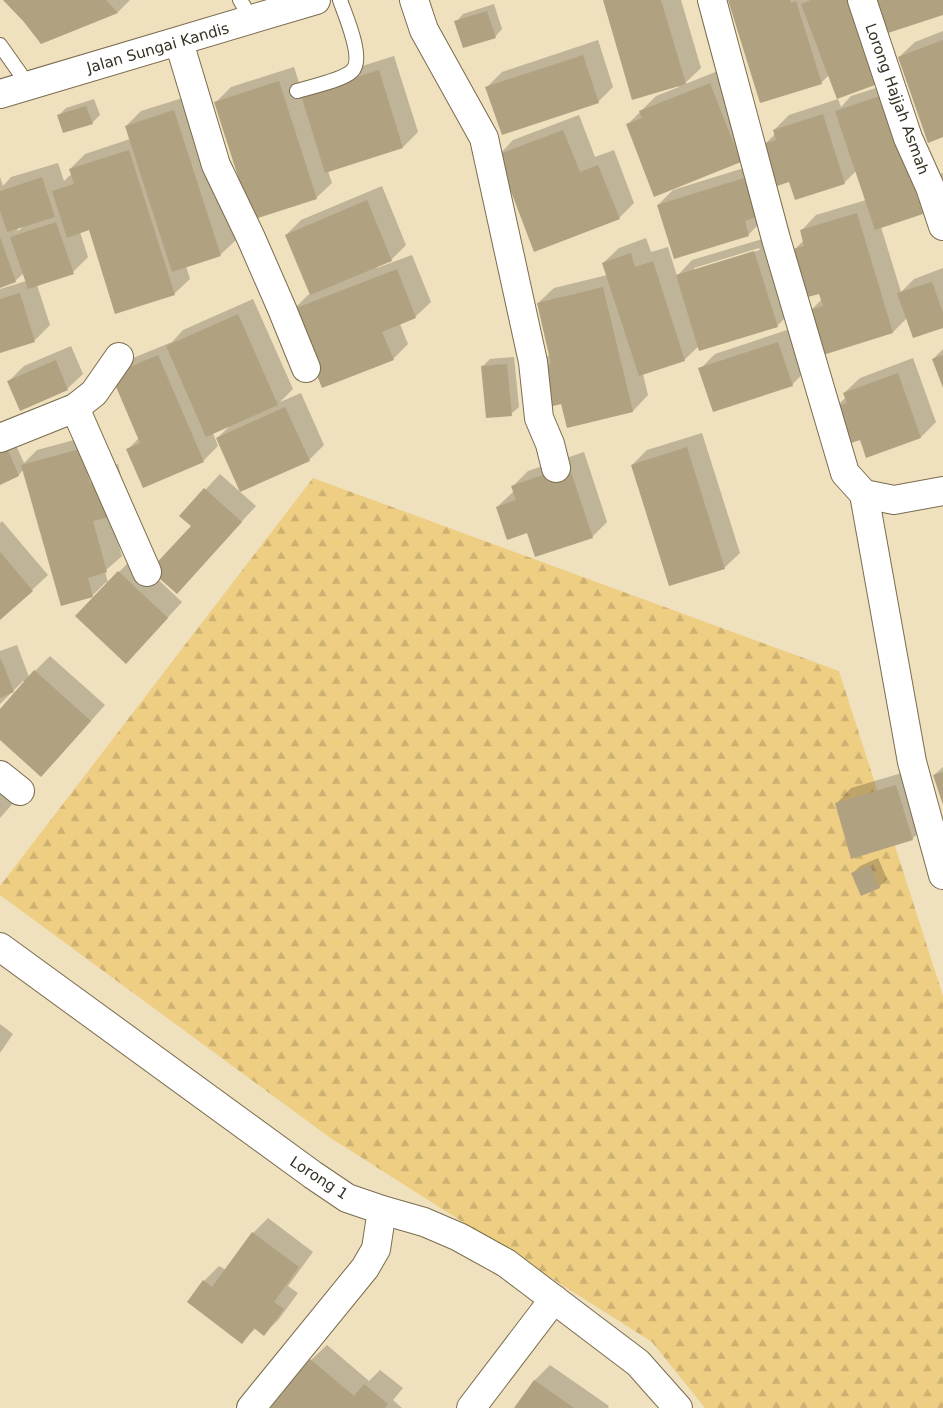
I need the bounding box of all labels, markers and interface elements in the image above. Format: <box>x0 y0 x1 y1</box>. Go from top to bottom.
street label: Jalan Sungai Kandis <box>84 19 231 77</box>
street label: Lorong Hajjah Asmah <box>861 21 933 177</box>
street label: Lorong 1 <box>287 1153 351 1203</box>

